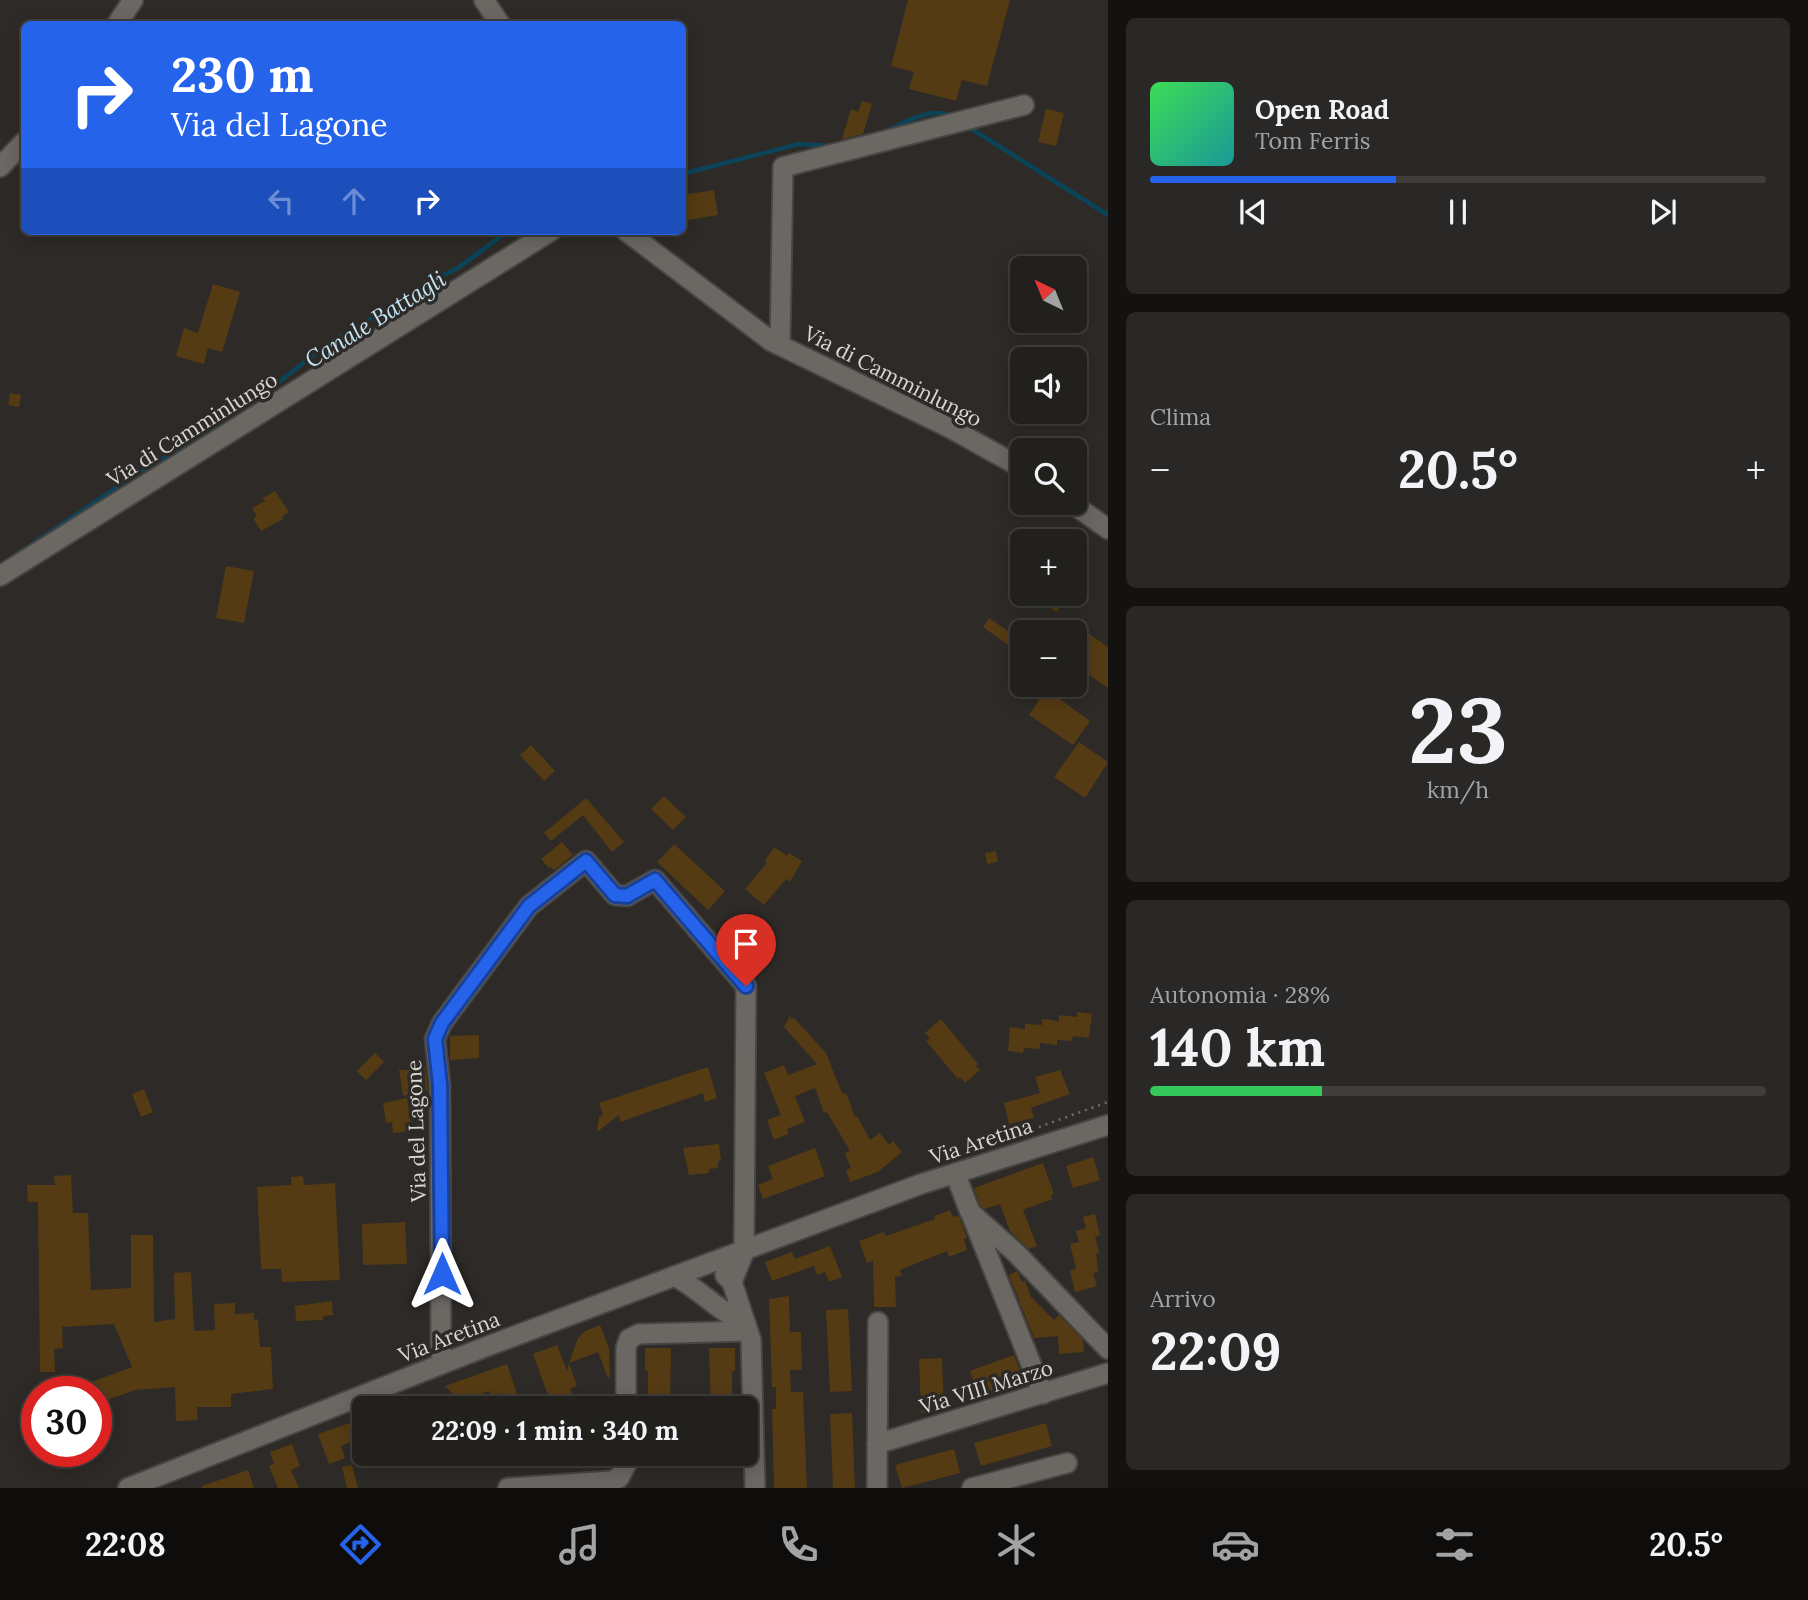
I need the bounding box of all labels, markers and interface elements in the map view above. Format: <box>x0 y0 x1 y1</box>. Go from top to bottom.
text: 230 m <box>171 43 314 105</box>
icon: right <box>56 49 147 140</box>
text: Open Road <box>1255 93 1389 126</box>
text: Via del Lagone <box>171 104 388 145</box>
text: Tom Ferris <box>1255 126 1370 155</box>
icon: left <box>262 182 300 220</box>
icon: ahead <box>335 182 373 220</box>
icon: right <box>408 182 446 220</box>
icon: previous <box>1234 193 1272 231</box>
icon: pause <box>1439 193 1477 231</box>
icon: next <box>1644 193 1682 231</box>
north arrow <box>1010 256 1087 332</box>
map controls <box>1010 256 1087 697</box>
water label: Canale Battagli <box>299 264 451 374</box>
street label: Via di Camminlungo <box>799 319 987 433</box>
button: sound <box>1010 347 1087 424</box>
street label: Via di Camminlungo <box>101 366 282 493</box>
text: Clima <box>1150 402 1211 431</box>
text: 20.5° <box>1398 436 1518 502</box>
button: search <box>1010 438 1087 515</box>
text: − <box>1150 446 1170 494</box>
text: + <box>1746 446 1766 494</box>
button: + <box>1010 529 1087 606</box>
button: − <box>1010 620 1087 697</box>
text: 23 <box>1408 671 1508 788</box>
text: km/h <box>1427 775 1489 804</box>
pin <box>716 914 776 986</box>
icon: arrive <box>727 925 765 963</box>
text: Autonomia · 28% <box>1150 980 1330 1009</box>
text: 140 km <box>1150 1014 1325 1080</box>
street label: Via del Lagone <box>400 1059 432 1204</box>
street label: Via Aretina <box>925 1112 1036 1171</box>
position arrow <box>405 1237 479 1311</box>
text: Arrivo <box>1150 1284 1216 1313</box>
street label: Via Aretina <box>393 1305 504 1369</box>
text: 22:09 <box>1150 1318 1281 1384</box>
street label: Via VIII Marzo <box>915 1354 1056 1420</box>
speed limit sign: 30 <box>21 1376 112 1467</box>
text: 22:09 · 1 min · 340 m <box>431 1414 679 1447</box>
icon: directions <box>336 1520 385 1569</box>
icon: music <box>555 1520 604 1569</box>
icon: phone <box>774 1520 823 1569</box>
icon: climate <box>992 1520 1041 1569</box>
icon: car <box>1211 1520 1260 1569</box>
icon: filters <box>1430 1520 1479 1569</box>
text: 22:08 <box>85 1524 166 1565</box>
text: 20.5° <box>1649 1524 1723 1565</box>

